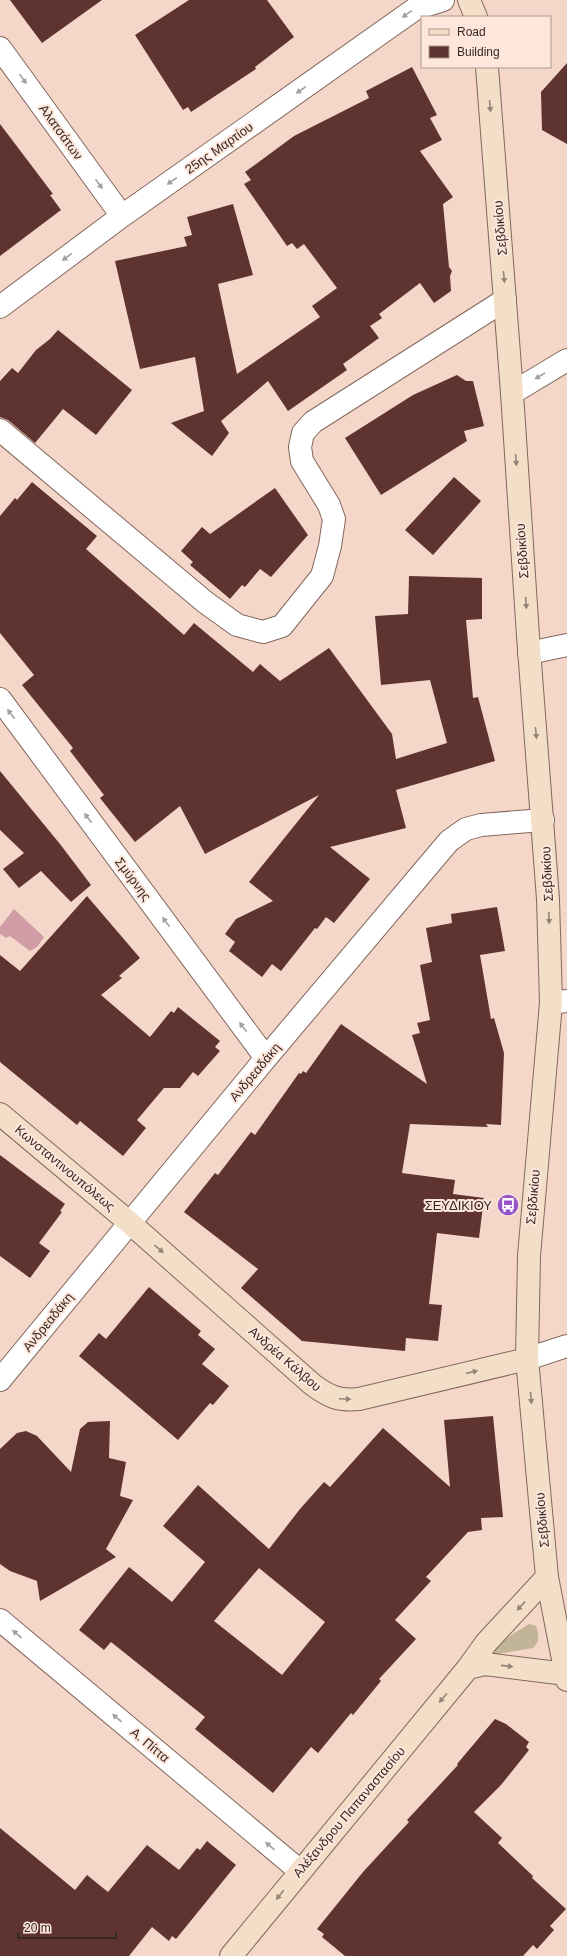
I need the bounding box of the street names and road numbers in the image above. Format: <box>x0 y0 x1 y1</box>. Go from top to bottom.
street label: Αλατσάτων <box>36 101 86 163</box>
street label: 25ης Μαρτίου <box>182 119 256 177</box>
street label: Σεβδικίου <box>490 200 510 256</box>
street label: Σεβδικίου <box>513 523 531 579</box>
street label: Σεβδικίου <box>538 846 556 902</box>
street label: Σμύρνης <box>112 855 154 903</box>
street label: Ανδρεαδάκη <box>226 1040 284 1104</box>
street label: Κωνσταντινουπόλεως <box>12 1122 118 1214</box>
street label: Σεβδικίου <box>523 1169 543 1225</box>
street label: Ανδρεαδάκη <box>20 1290 76 1354</box>
street label: Ανδρέα Κάλβου <box>246 1324 324 1394</box>
street label: Σεβδικίου <box>532 1492 552 1548</box>
street label: Α. Πίττα <box>128 1725 173 1766</box>
street label: Αλέξανδρου Παπαναστασίου <box>290 1744 408 1880</box>

